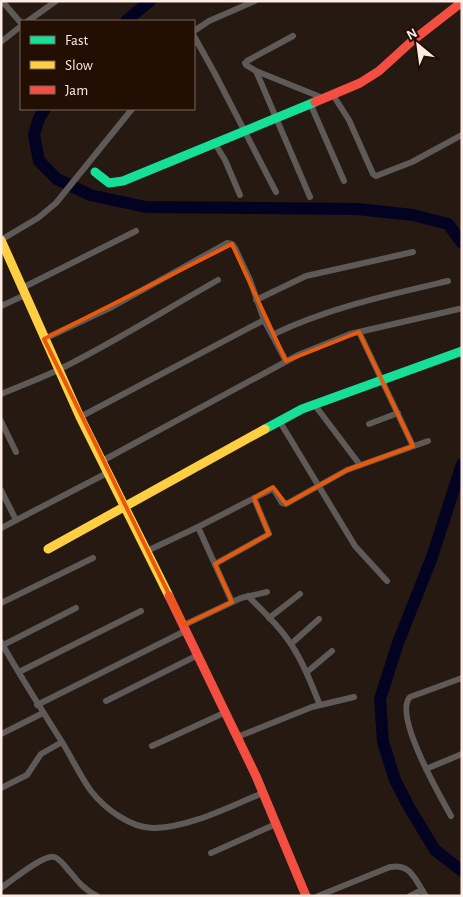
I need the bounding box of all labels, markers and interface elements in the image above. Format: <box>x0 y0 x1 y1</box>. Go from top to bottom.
legend <box>20 20 195 110</box>
north arrow <box>393 20 443 70</box>
text: N <box>405 26 420 43</box>
text: Fast <box>65 33 89 48</box>
text: Slow <box>65 58 93 73</box>
text: Jam <box>65 83 88 98</box>

